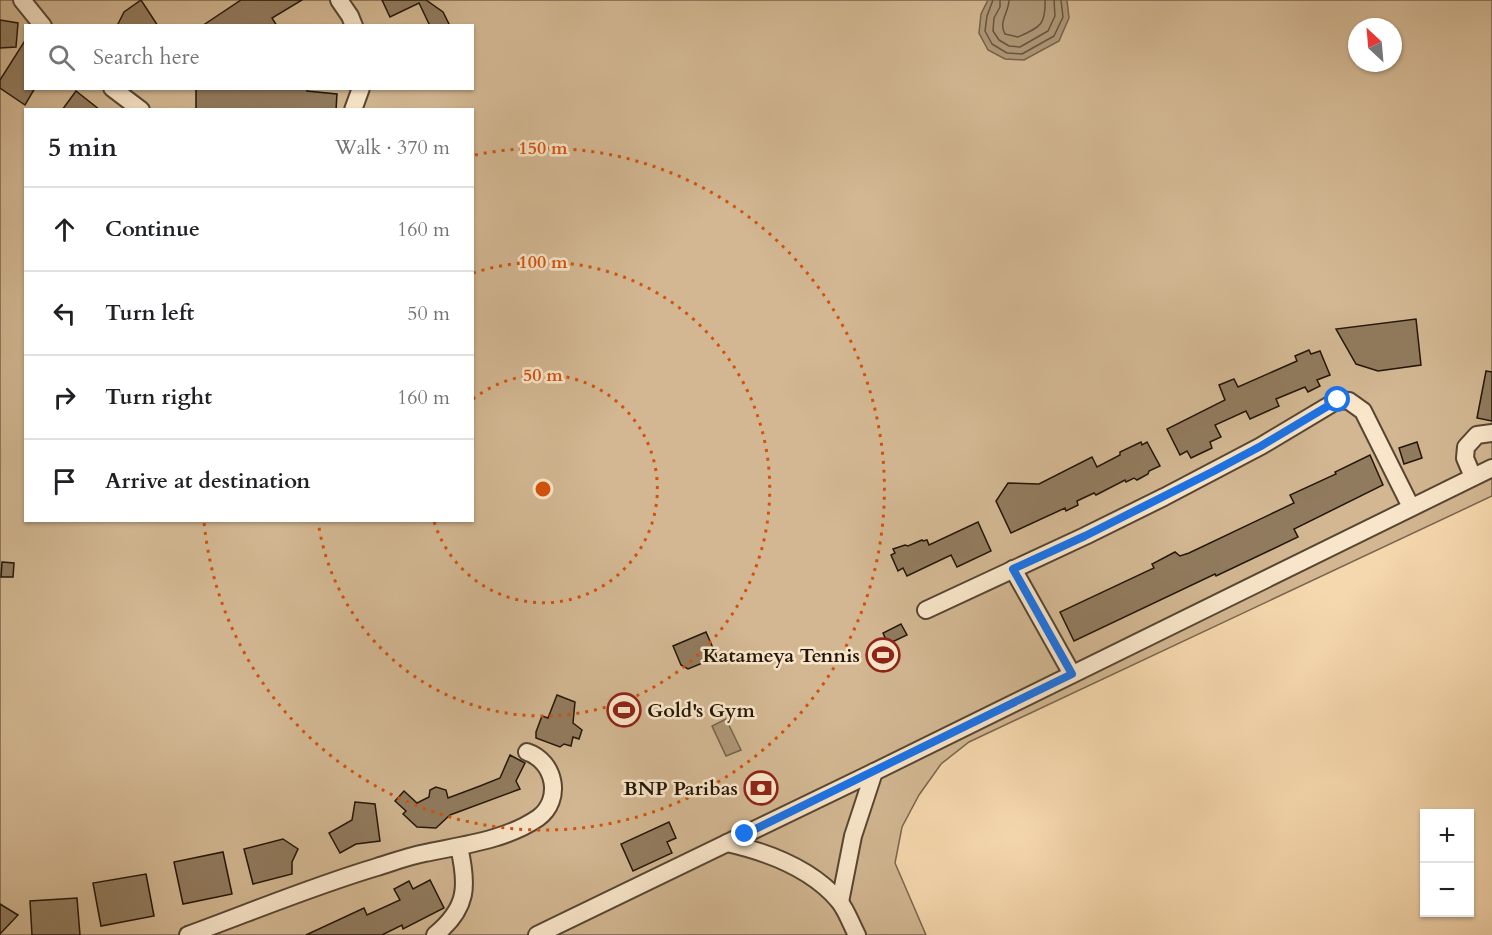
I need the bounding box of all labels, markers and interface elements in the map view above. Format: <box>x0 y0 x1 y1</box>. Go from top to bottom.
north arrow <box>1348 18 1402 72</box>
search box <box>24 24 474 90</box>
icon: search <box>45 41 78 74</box>
text: Search here <box>93 42 200 72</box>
text: 5 min <box>48 130 117 165</box>
text: Walk · 370 m <box>335 134 450 161</box>
text: 150 m <box>518 136 568 161</box>
icon: ahead <box>48 213 81 246</box>
text: Continue <box>105 214 200 244</box>
text: 160 m <box>397 216 450 243</box>
text: 100 m <box>518 250 568 275</box>
icon: left <box>48 297 81 330</box>
text: Turn left <box>105 298 194 328</box>
text: 50 m <box>407 300 450 327</box>
text: 50 m <box>523 363 563 388</box>
icon: right <box>48 381 81 414</box>
text: Turn right <box>105 382 212 412</box>
text: 160 m <box>397 384 450 411</box>
route start <box>1324 386 1350 412</box>
icon: arrive <box>48 465 81 498</box>
text: Arrive at destination <box>105 466 310 496</box>
centre of rings <box>533 479 553 499</box>
sports icon: Katameya Tennis <box>865 637 901 673</box>
place label: Katameya Tennis <box>702 642 860 669</box>
sports icon: Gold's Gym <box>606 692 642 728</box>
place label: Gold's Gym <box>647 697 755 724</box>
bank icon: BNP Paribas <box>743 770 779 806</box>
place label: BNP Paribas <box>623 775 738 802</box>
map controls <box>1420 809 1474 917</box>
button: + <box>1420 809 1474 863</box>
route end <box>731 820 757 846</box>
button: − <box>1420 863 1474 917</box>

